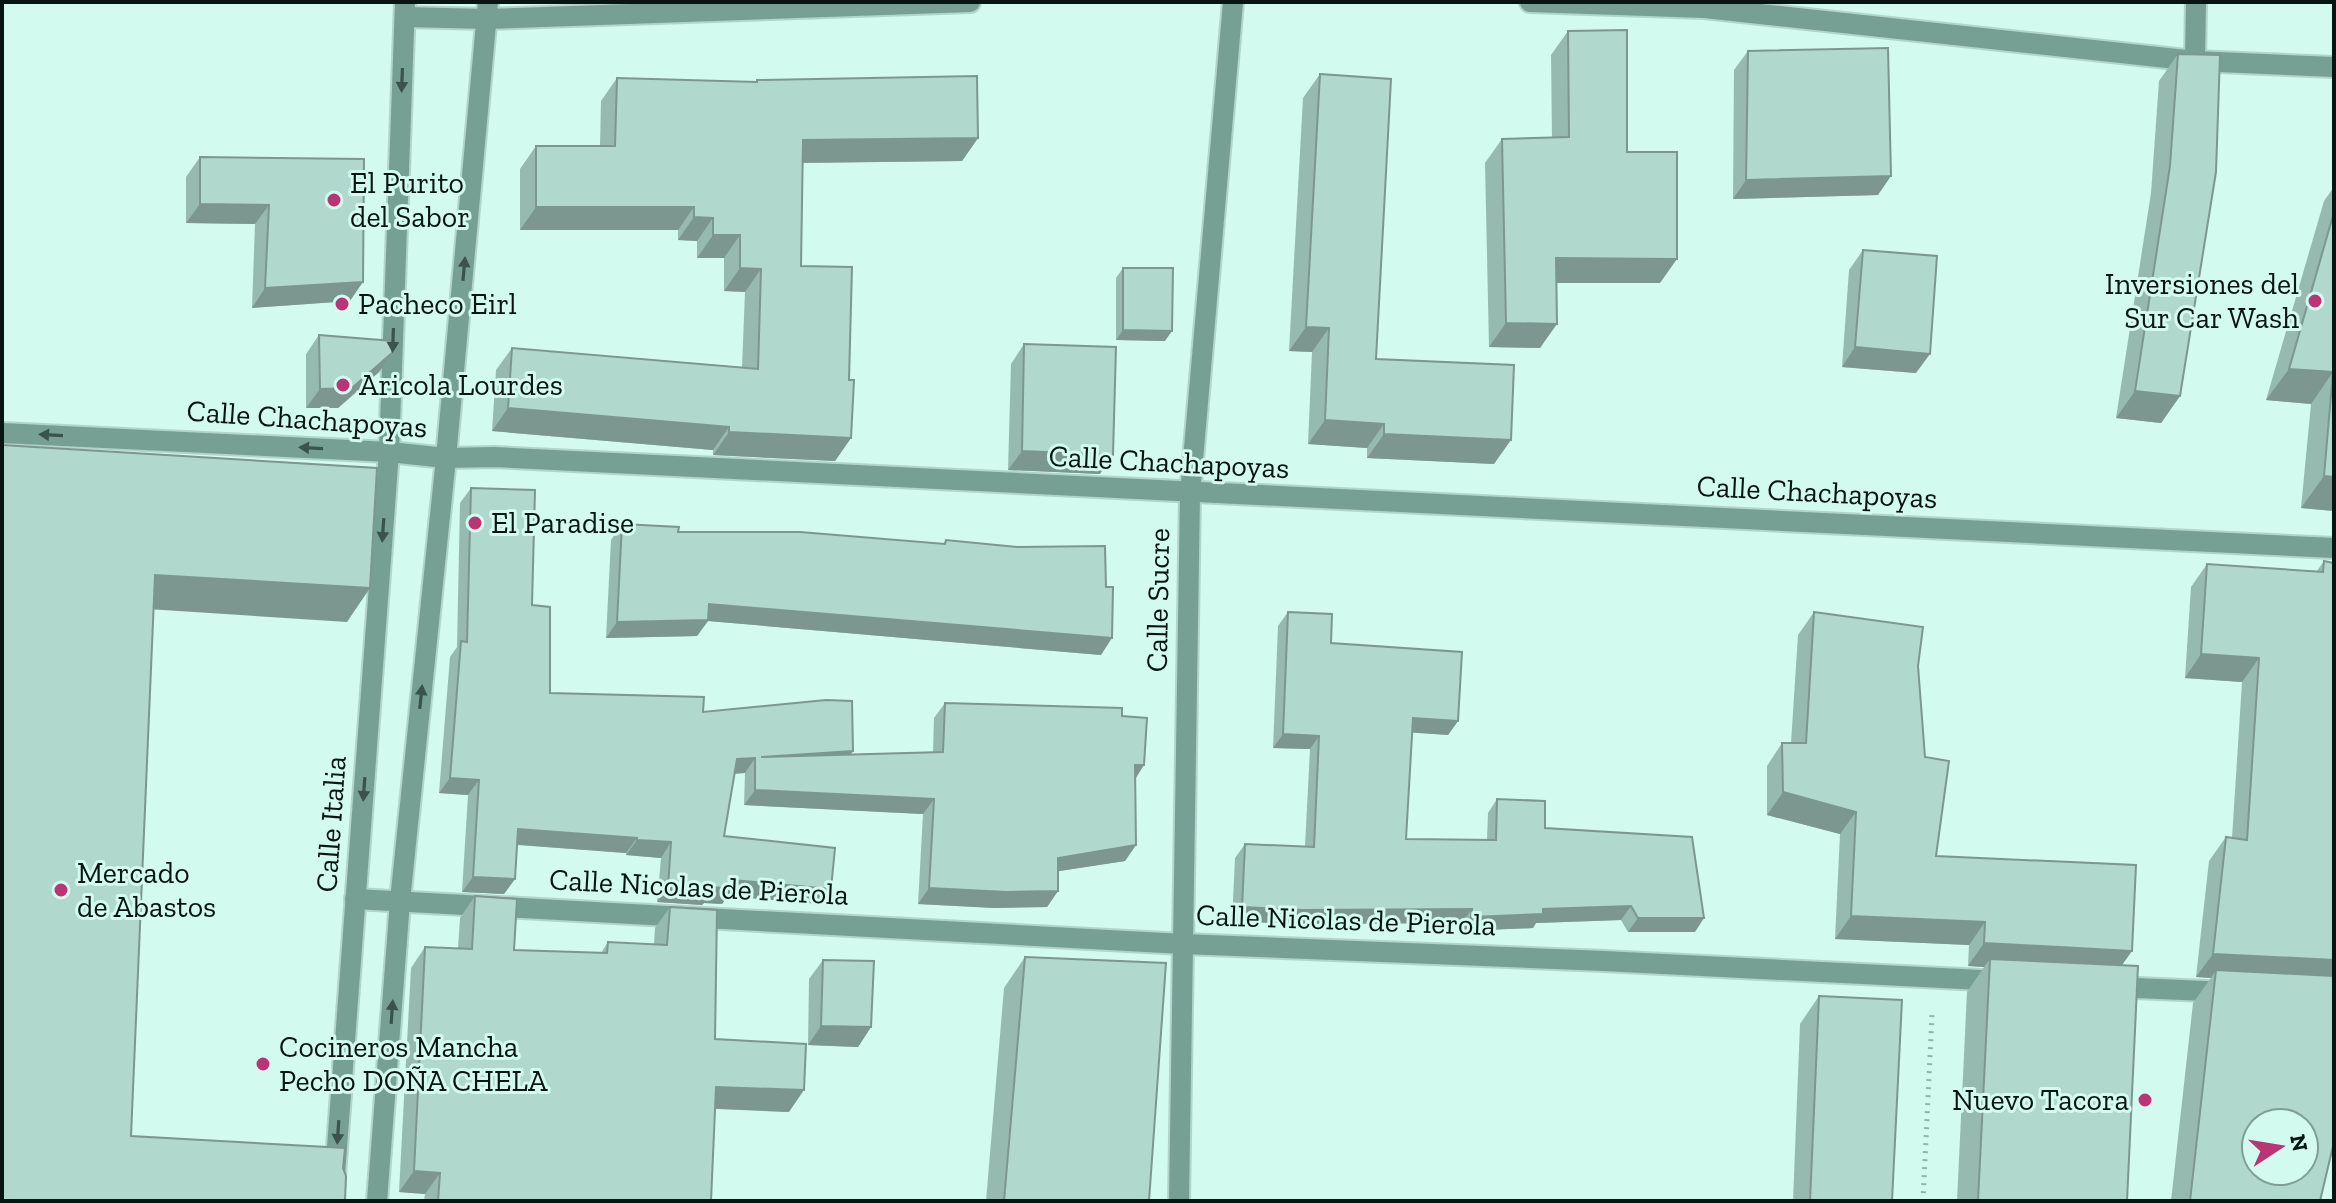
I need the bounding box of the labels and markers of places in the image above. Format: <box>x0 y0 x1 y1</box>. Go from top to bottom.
place label: El Purito del Sabor <box>350 165 470 235</box>
marker: El Purito del Sabor <box>325 191 343 209</box>
place label: Inversiones del Sur Car Wash <box>2105 266 2299 336</box>
place label: Pacheco Eirl <box>358 286 517 322</box>
marker: Inversiones del Sur Car Wash <box>2306 292 2324 310</box>
marker: Pacheco Eirl <box>333 295 351 313</box>
place label: Aricola Lourdes <box>359 367 563 403</box>
marker: Aricola Lourdes <box>334 376 352 394</box>
place label: El Paradise <box>491 505 634 541</box>
marker: El Paradise <box>466 514 484 532</box>
place label: Mercado de Abastos <box>77 855 216 925</box>
marker: Mercado de Abastos <box>52 881 70 899</box>
place label: Cocineros Mancha Pecho DOÑA CHELA <box>279 1029 548 1099</box>
marker: Cocineros Mancha Pecho DOÑA CHELA <box>254 1055 272 1073</box>
place label: Nuevo Tacora <box>1952 1082 2129 1118</box>
marker: Nuevo Tacora <box>2136 1091 2154 1109</box>

